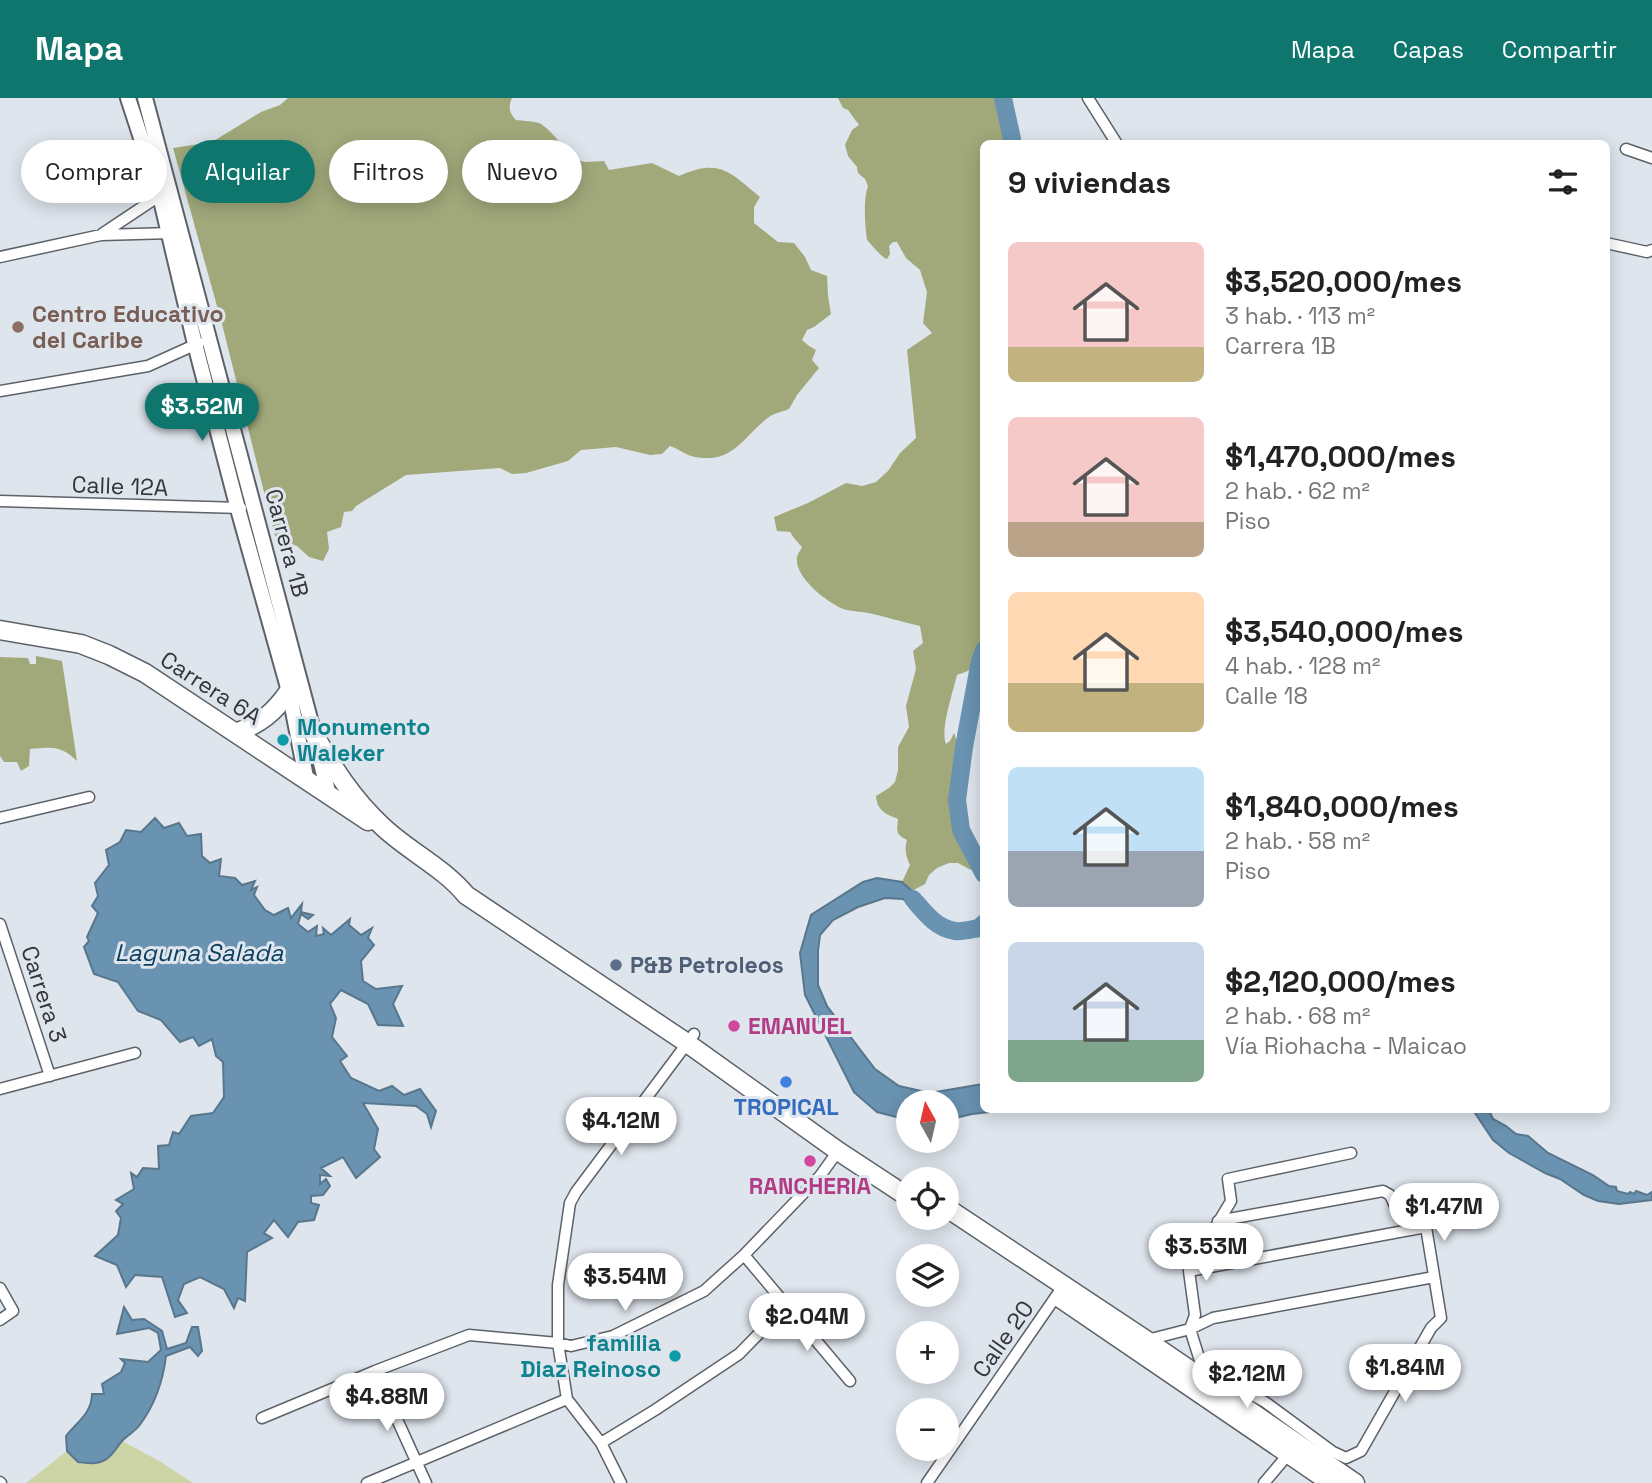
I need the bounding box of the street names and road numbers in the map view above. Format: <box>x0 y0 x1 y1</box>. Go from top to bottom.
street label: Calle 12A <box>71 469 169 503</box>
street label: Carrera 1B <box>258 486 316 600</box>
street label: Carrera 6A <box>155 644 267 732</box>
street label: Carrera 3 <box>14 942 74 1046</box>
street label: Calle 20 <box>966 1295 1040 1383</box>

